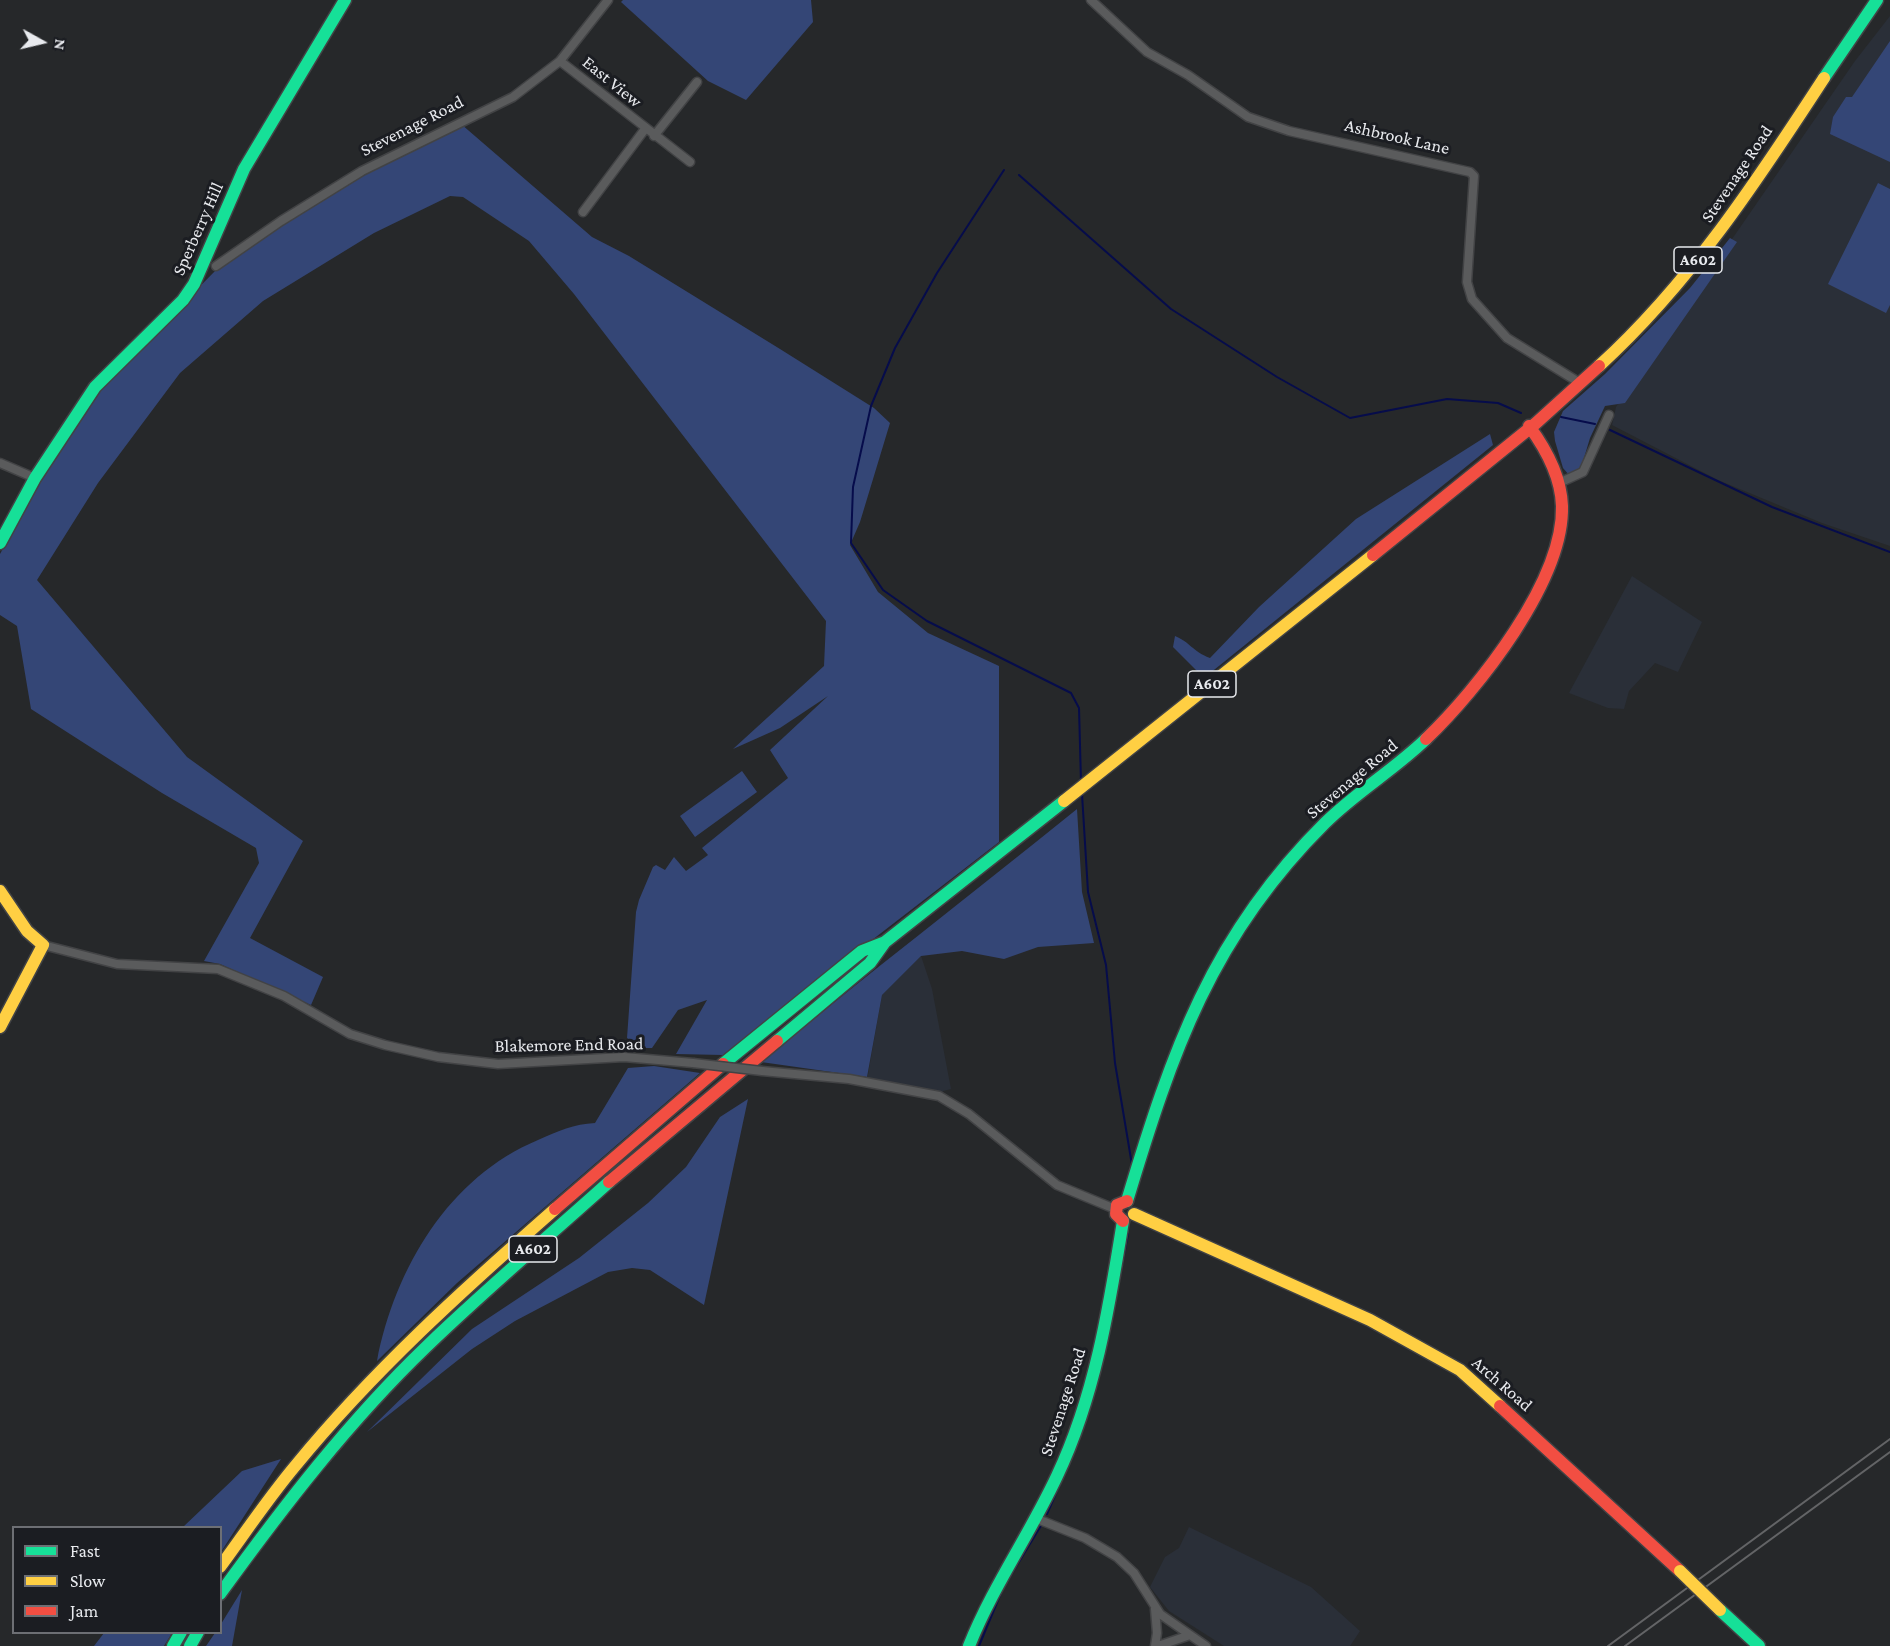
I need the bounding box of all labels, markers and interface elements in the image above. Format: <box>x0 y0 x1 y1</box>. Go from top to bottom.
north arrow <box>12 12 72 72</box>
text: N <box>51 38 69 51</box>
street label: East View <box>578 51 646 113</box>
street label: Stevenage Road <box>357 91 467 161</box>
street label: Ashbrook Lane <box>1342 114 1452 160</box>
street label: Stevenage Road <box>1697 121 1777 227</box>
street label: Sperberry Hill <box>168 179 228 279</box>
road number: A602 <box>1674 247 1722 273</box>
road number: A602 <box>1188 671 1236 697</box>
street label: Stevenage Road <box>1302 735 1402 823</box>
street label: Blakemore End Road <box>494 1033 644 1057</box>
road number: A602 <box>509 1236 557 1262</box>
street label: Stevenage Road <box>1035 1345 1091 1459</box>
street label: Arch Road <box>1467 1352 1537 1416</box>
legend <box>12 1526 222 1634</box>
text: Fast <box>70 1541 100 1561</box>
text: Slow <box>70 1571 105 1591</box>
text: Jam <box>70 1601 98 1621</box>

